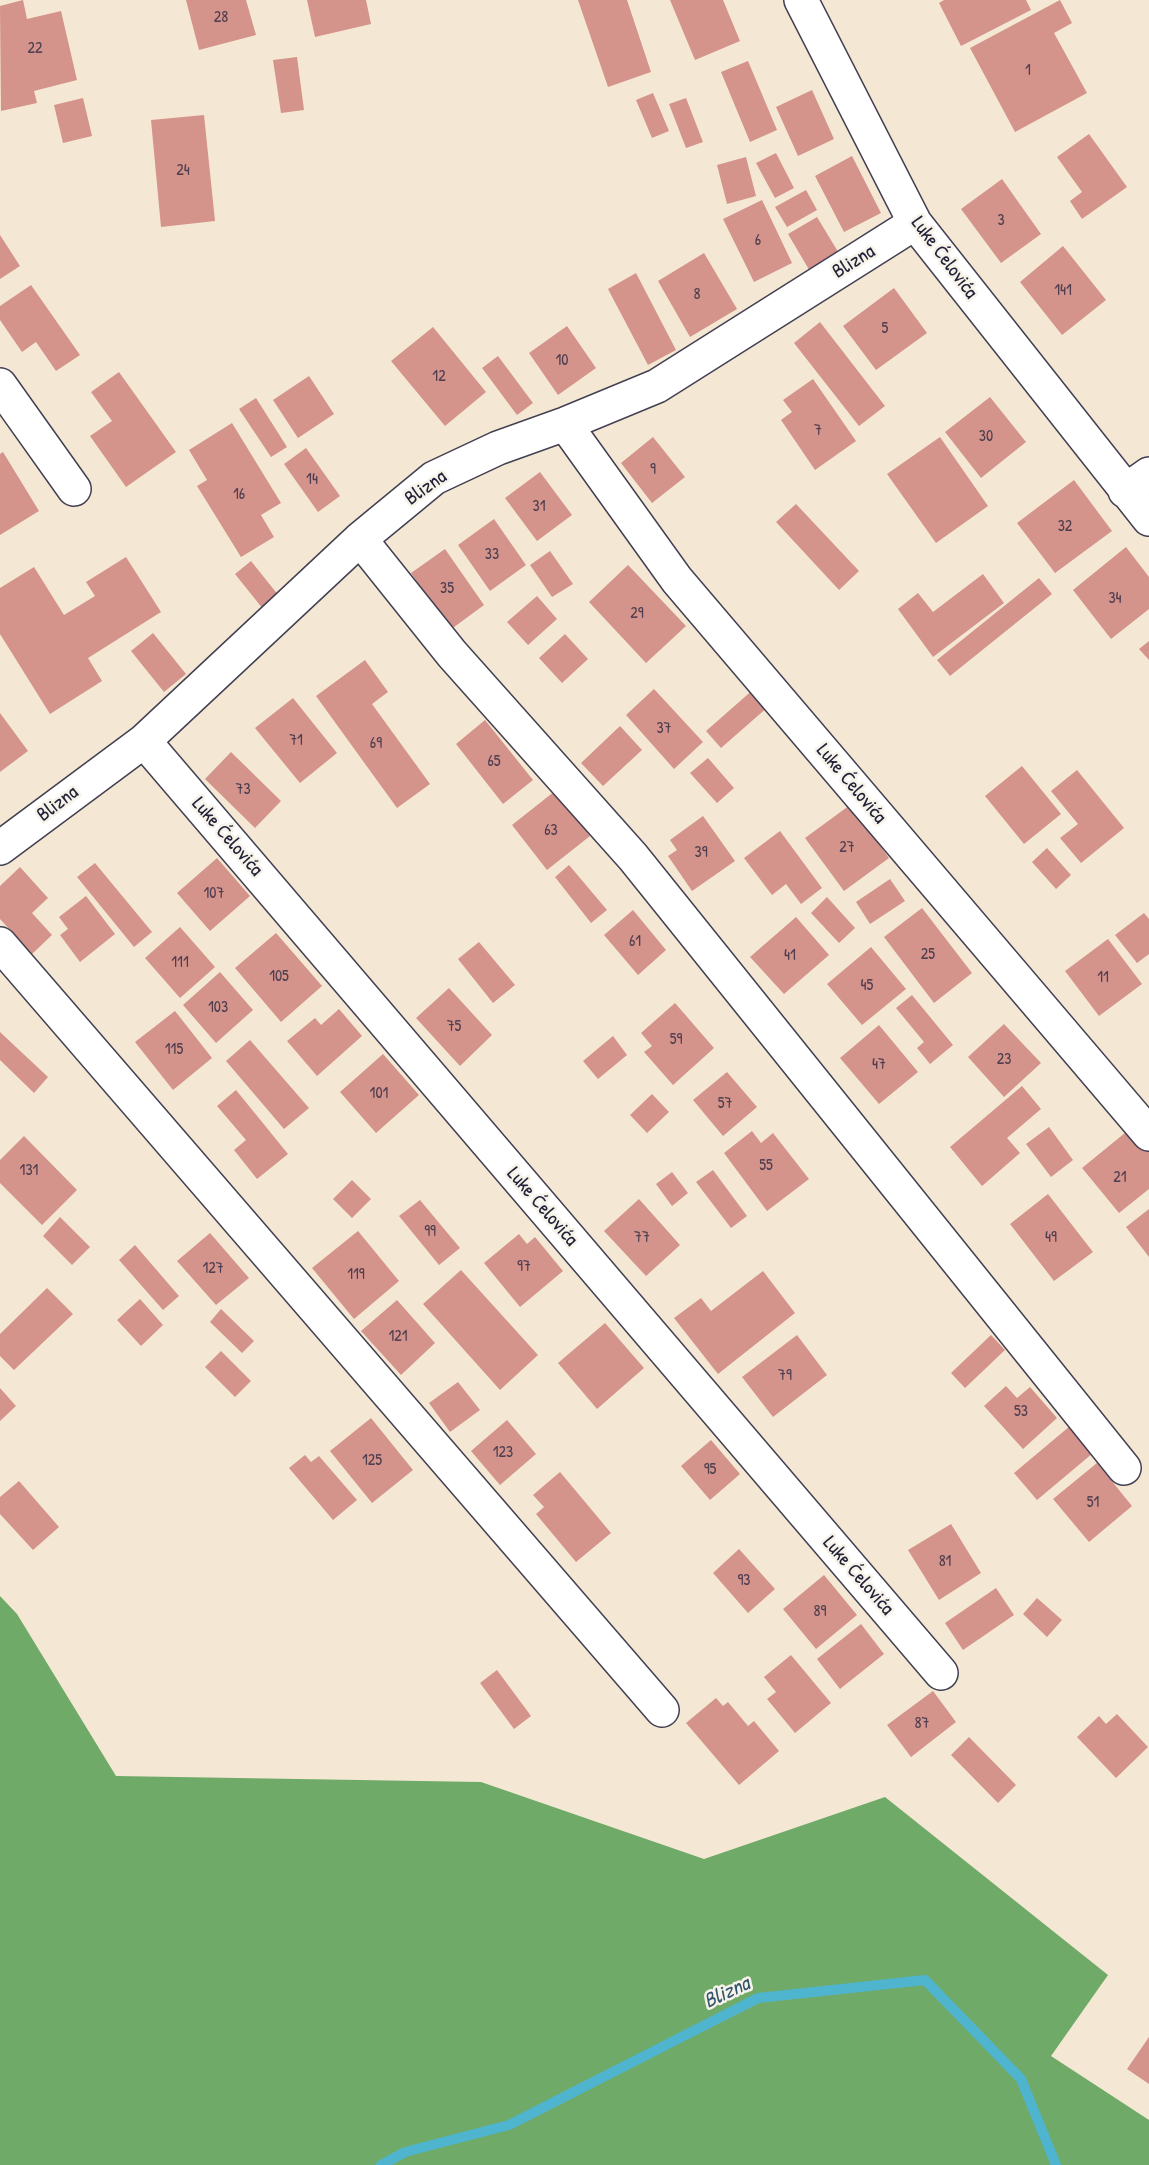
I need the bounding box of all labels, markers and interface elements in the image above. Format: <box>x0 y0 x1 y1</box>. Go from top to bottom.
house number: 28 <box>214 8 228 28</box>
house number: 22 <box>28 39 42 59</box>
house number: 1 <box>1025 61 1031 81</box>
house number: 24 <box>176 161 190 181</box>
house number: 3 <box>997 211 1005 231</box>
street label: Luke Ćelovića <box>905 212 983 304</box>
house number: 6 <box>755 231 761 251</box>
street label: Blizna <box>828 240 880 284</box>
house number: 141 <box>1054 281 1072 301</box>
house number: 8 <box>694 285 700 305</box>
house number: 5 <box>882 319 888 339</box>
house number: 10 <box>556 351 568 371</box>
house number: 12 <box>432 367 446 387</box>
house number: 7 <box>814 421 822 441</box>
house number: 30 <box>979 427 993 447</box>
house number: 9 <box>650 460 656 480</box>
street label: Blizna <box>401 465 451 511</box>
house number: 14 <box>306 470 318 490</box>
house number: 16 <box>233 485 245 505</box>
house number: 31 <box>533 497 545 517</box>
house number: 32 <box>1058 517 1072 537</box>
house number: 33 <box>485 545 499 565</box>
house number: 35 <box>440 579 454 599</box>
house number: 34 <box>1108 589 1122 609</box>
house number: 29 <box>630 604 644 624</box>
house number: 37 <box>656 719 672 739</box>
house number: 71 <box>289 731 303 751</box>
house number: 69 <box>370 734 382 754</box>
street label: Luke Ćelovića <box>811 739 891 829</box>
house number: 65 <box>487 752 501 772</box>
house number: 73 <box>235 780 251 800</box>
street label: Blizna <box>33 781 83 827</box>
street label: Luke Ćelovića <box>186 793 268 881</box>
house number: 63 <box>544 821 558 841</box>
house number: 27 <box>839 838 855 858</box>
house number: 39 <box>694 843 708 863</box>
house number: 107 <box>204 884 224 904</box>
house number: 61 <box>629 932 641 952</box>
house number: 25 <box>921 945 935 965</box>
house number: 41 <box>784 946 796 966</box>
house number: 111 <box>171 953 189 973</box>
house number: 105 <box>269 967 289 987</box>
house number: 11 <box>1097 968 1109 988</box>
house number: 45 <box>861 976 873 996</box>
house number: 103 <box>208 998 228 1018</box>
house number: 75 <box>447 1017 461 1037</box>
house number: 59 <box>670 1030 682 1050</box>
house number: 115 <box>165 1040 183 1060</box>
house number: 23 <box>997 1050 1011 1070</box>
house number: 47 <box>872 1055 886 1075</box>
house number: 101 <box>370 1084 388 1104</box>
house number: 57 <box>718 1094 732 1114</box>
house number: 55 <box>759 1156 773 1176</box>
house number: 131 <box>20 1161 38 1181</box>
street label: Luke Ćelovića <box>501 1163 583 1251</box>
house number: 21 <box>1113 1168 1127 1188</box>
house number: 99 <box>424 1222 436 1242</box>
house number: 77 <box>634 1228 650 1248</box>
house number: 49 <box>1045 1228 1057 1248</box>
house number: 97 <box>517 1257 531 1277</box>
house number: 127 <box>202 1259 224 1279</box>
house number: 119 <box>347 1265 365 1285</box>
house number: 121 <box>388 1327 408 1347</box>
house number: 79 <box>778 1366 792 1386</box>
house number: 53 <box>1014 1402 1028 1422</box>
house number: 123 <box>493 1443 513 1463</box>
house number: 125 <box>362 1451 382 1471</box>
house number: 95 <box>704 1460 716 1480</box>
house number: 51 <box>1087 1493 1099 1513</box>
street label: Luke Ćelovića <box>817 1532 899 1620</box>
house number: 81 <box>939 1552 951 1572</box>
house number: 93 <box>737 1571 751 1591</box>
house number: 89 <box>814 1602 826 1622</box>
house number: 87 <box>915 1714 929 1734</box>
water label: Blizna <box>700 1972 754 2014</box>

